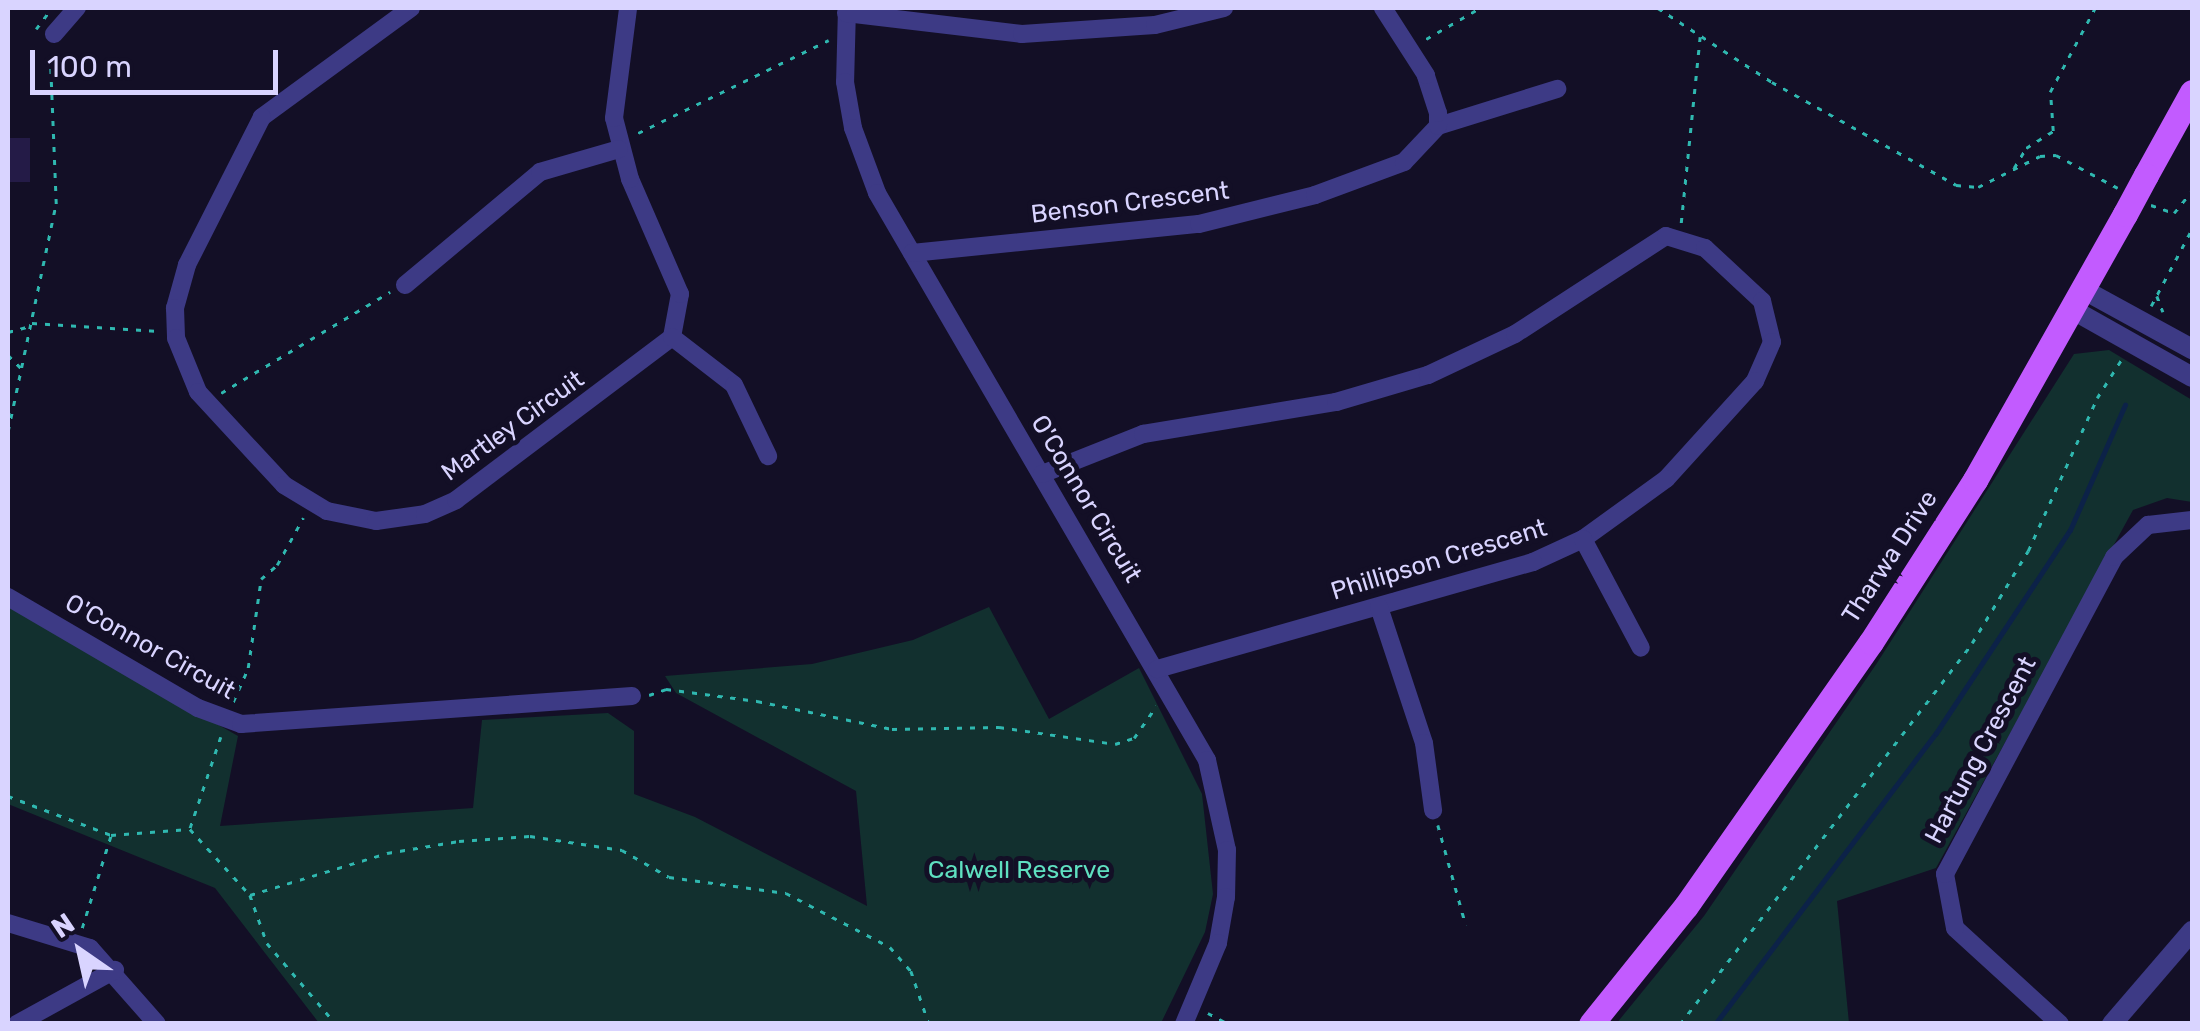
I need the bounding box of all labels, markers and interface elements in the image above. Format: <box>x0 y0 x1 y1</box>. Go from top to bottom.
scale bar <box>35 30 282 92</box>
text: 100 m <box>47 49 132 85</box>
street label: Benson Crescent <box>1029 176 1231 230</box>
street label: Martley Circuit <box>436 364 590 488</box>
street label: O'Connor Circuit <box>1024 410 1148 588</box>
street label: Tharwa Drive <box>1836 485 1944 629</box>
street label: Phillipson Crescent <box>1328 513 1550 607</box>
street label: O'Connor Circuit <box>60 588 240 706</box>
street label: Hartung Crescent <box>1919 651 2043 849</box>
park label: Calwell Reserve <box>928 855 1110 885</box>
north arrow <box>30 901 130 1001</box>
text: N <box>45 906 81 945</box>

